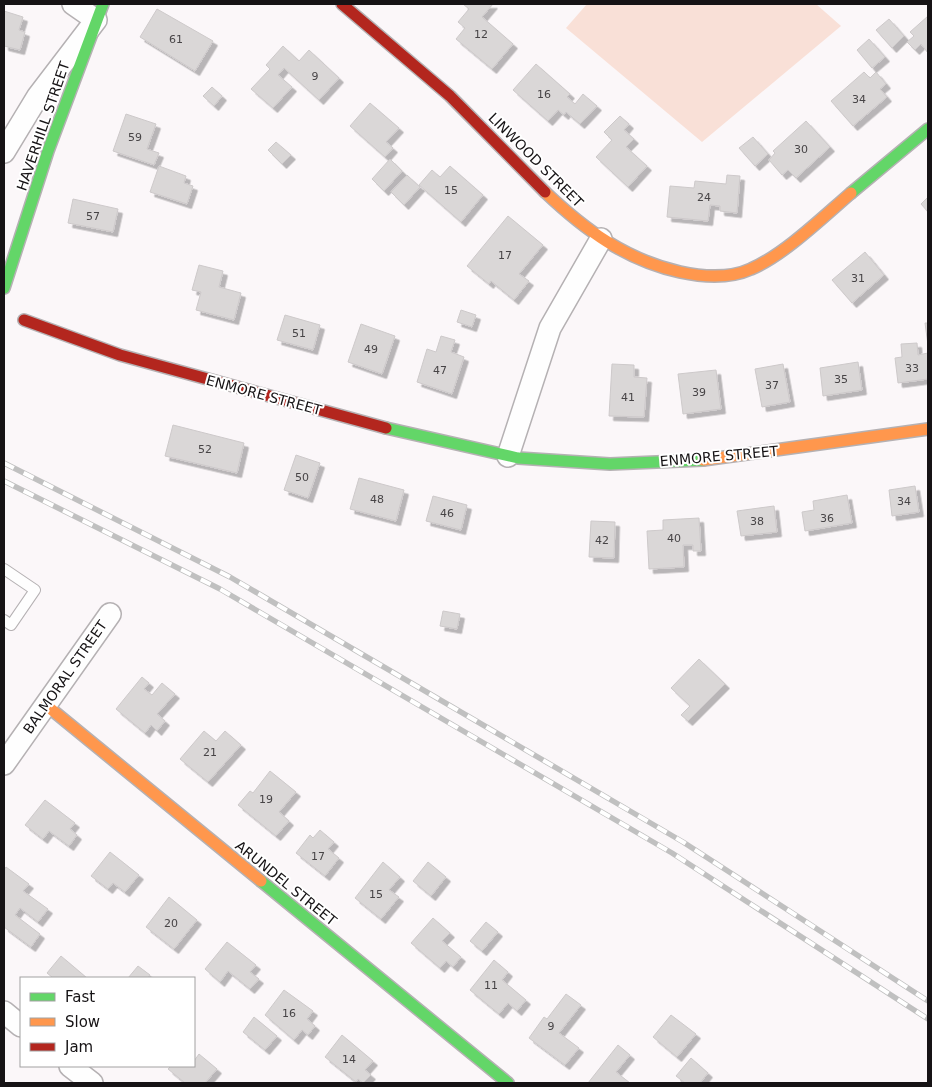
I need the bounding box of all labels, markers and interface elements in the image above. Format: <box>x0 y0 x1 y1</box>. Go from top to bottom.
house number: 12 <box>474 28 488 41</box>
house number: 61 <box>169 33 183 46</box>
street label: HAVERHILL STREET <box>13 59 73 193</box>
house number: 9 <box>312 70 319 83</box>
house number: 16 <box>537 88 551 101</box>
house number: 34 <box>852 93 866 106</box>
street label: LINWOOD STREET <box>485 109 587 211</box>
house number: 59 <box>128 131 142 144</box>
house number: 30 <box>794 143 808 156</box>
house number: 15 <box>444 184 458 197</box>
house number: 24 <box>697 191 711 204</box>
house number: 57 <box>86 210 100 223</box>
house number: 17 <box>498 249 512 262</box>
house number: 31 <box>851 272 865 285</box>
house number: 51 <box>292 327 306 340</box>
house number: 49 <box>364 343 378 356</box>
house number: 33 <box>905 362 919 375</box>
house number: 47 <box>433 364 447 377</box>
street label: ENMORE STREET <box>205 372 324 418</box>
house number: 35 <box>834 373 848 386</box>
house number: 37 <box>765 379 779 392</box>
house number: 39 <box>692 386 706 399</box>
house number: 41 <box>621 391 635 404</box>
house number: 52 <box>198 443 212 456</box>
street label: ENMORE STREET <box>659 443 779 469</box>
house number: 50 <box>295 471 309 484</box>
house number: 48 <box>370 493 384 506</box>
house number: 34 <box>897 495 911 508</box>
house number: 46 <box>440 507 454 520</box>
house number: 36 <box>820 512 834 525</box>
house number: 38 <box>750 515 764 528</box>
house number: 40 <box>667 532 681 545</box>
house number: 42 <box>595 534 609 547</box>
street label: BALMORAL STREET <box>20 617 110 737</box>
house number: 21 <box>203 746 217 759</box>
house number: 19 <box>259 793 273 806</box>
street label: ARUNDEL STREET <box>232 837 340 929</box>
house number: 17 <box>311 850 325 863</box>
house number: 15 <box>369 888 383 901</box>
house number: 20 <box>164 917 178 930</box>
legend <box>20 977 195 1067</box>
house number: 11 <box>484 979 498 992</box>
text: Fast <box>65 988 95 1006</box>
house number: 16 <box>282 1007 296 1020</box>
text: Slow <box>65 1013 100 1031</box>
house number: 9 <box>548 1020 555 1033</box>
text: Jam <box>64 1038 93 1056</box>
house number: 14 <box>342 1053 356 1066</box>

